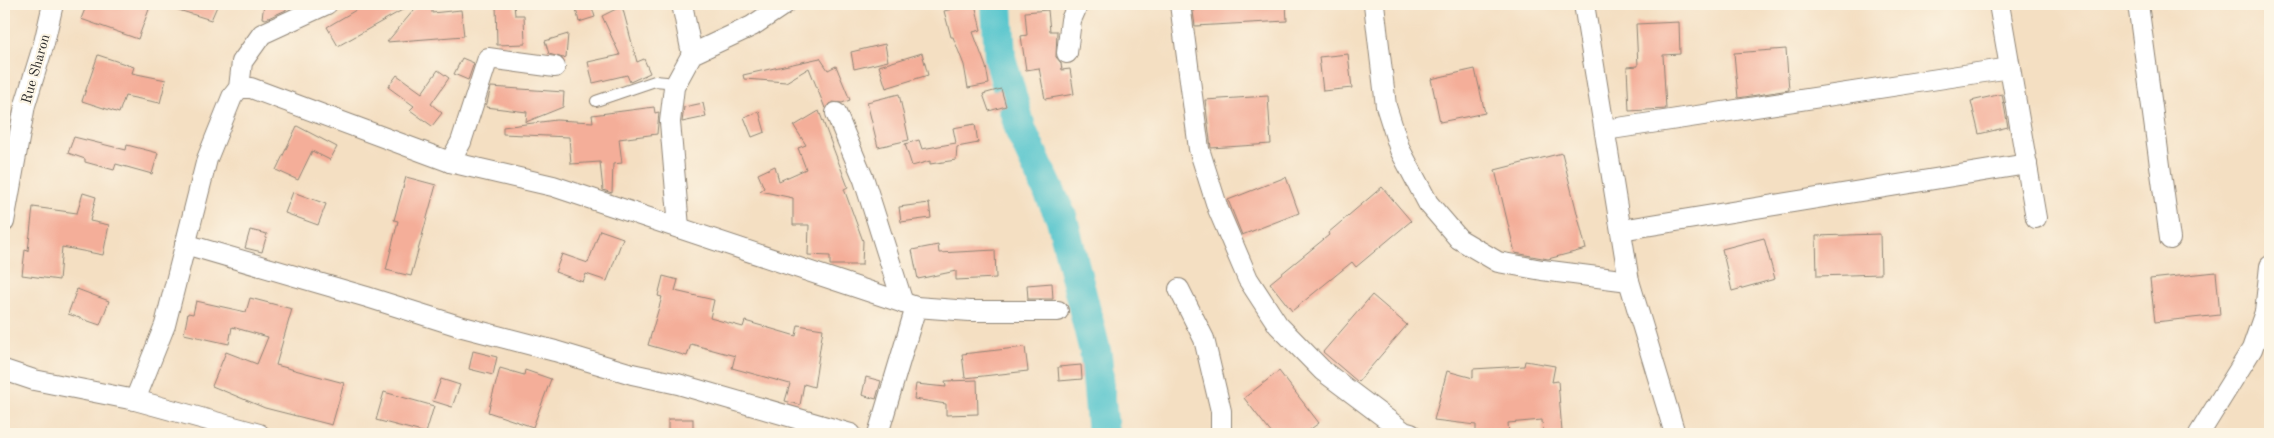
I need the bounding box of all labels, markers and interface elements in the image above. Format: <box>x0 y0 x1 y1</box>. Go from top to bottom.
street label: Rue Sharon <box>19 32 53 105</box>

